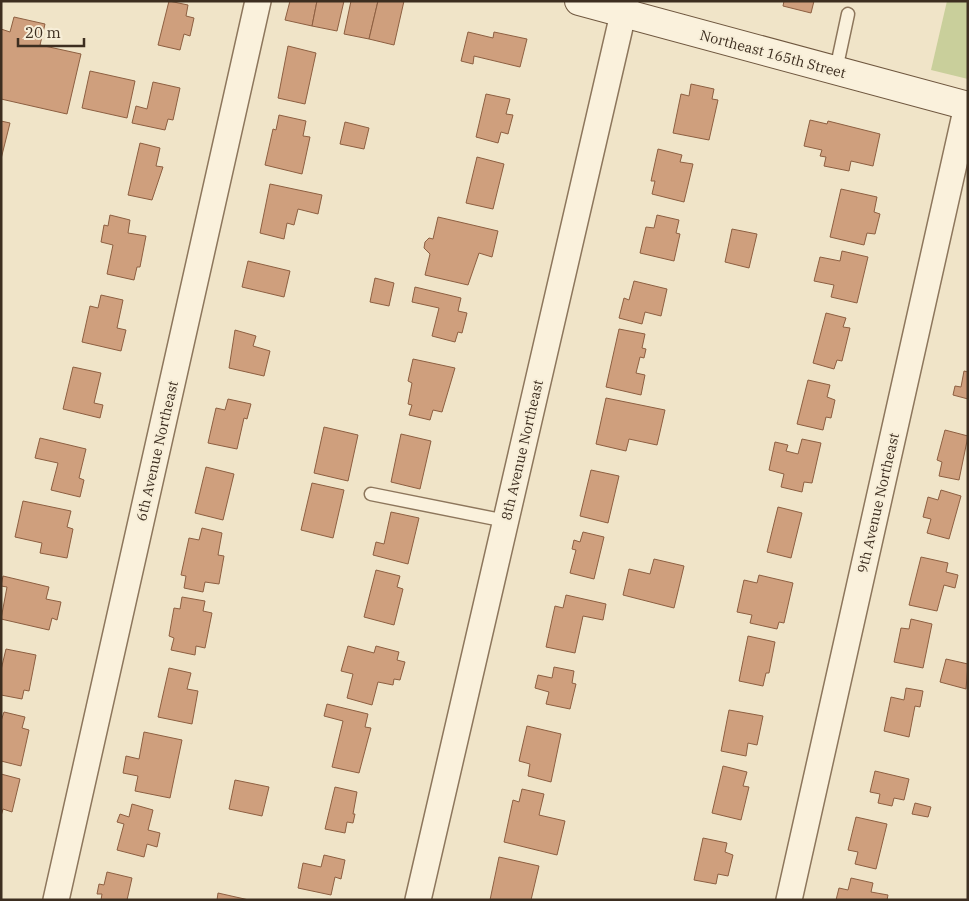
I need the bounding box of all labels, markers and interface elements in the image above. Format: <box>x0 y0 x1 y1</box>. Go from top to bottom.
scale bar <box>18 15 84 47</box>
text: 20 m <box>25 23 61 42</box>
street label: Northeast 165th Street <box>698 26 848 82</box>
street label: 8th Avenue Northeast <box>497 378 547 522</box>
street label: 6th Avenue Northeast <box>132 379 182 523</box>
street label: 9th Avenue Northeast <box>853 431 903 575</box>

